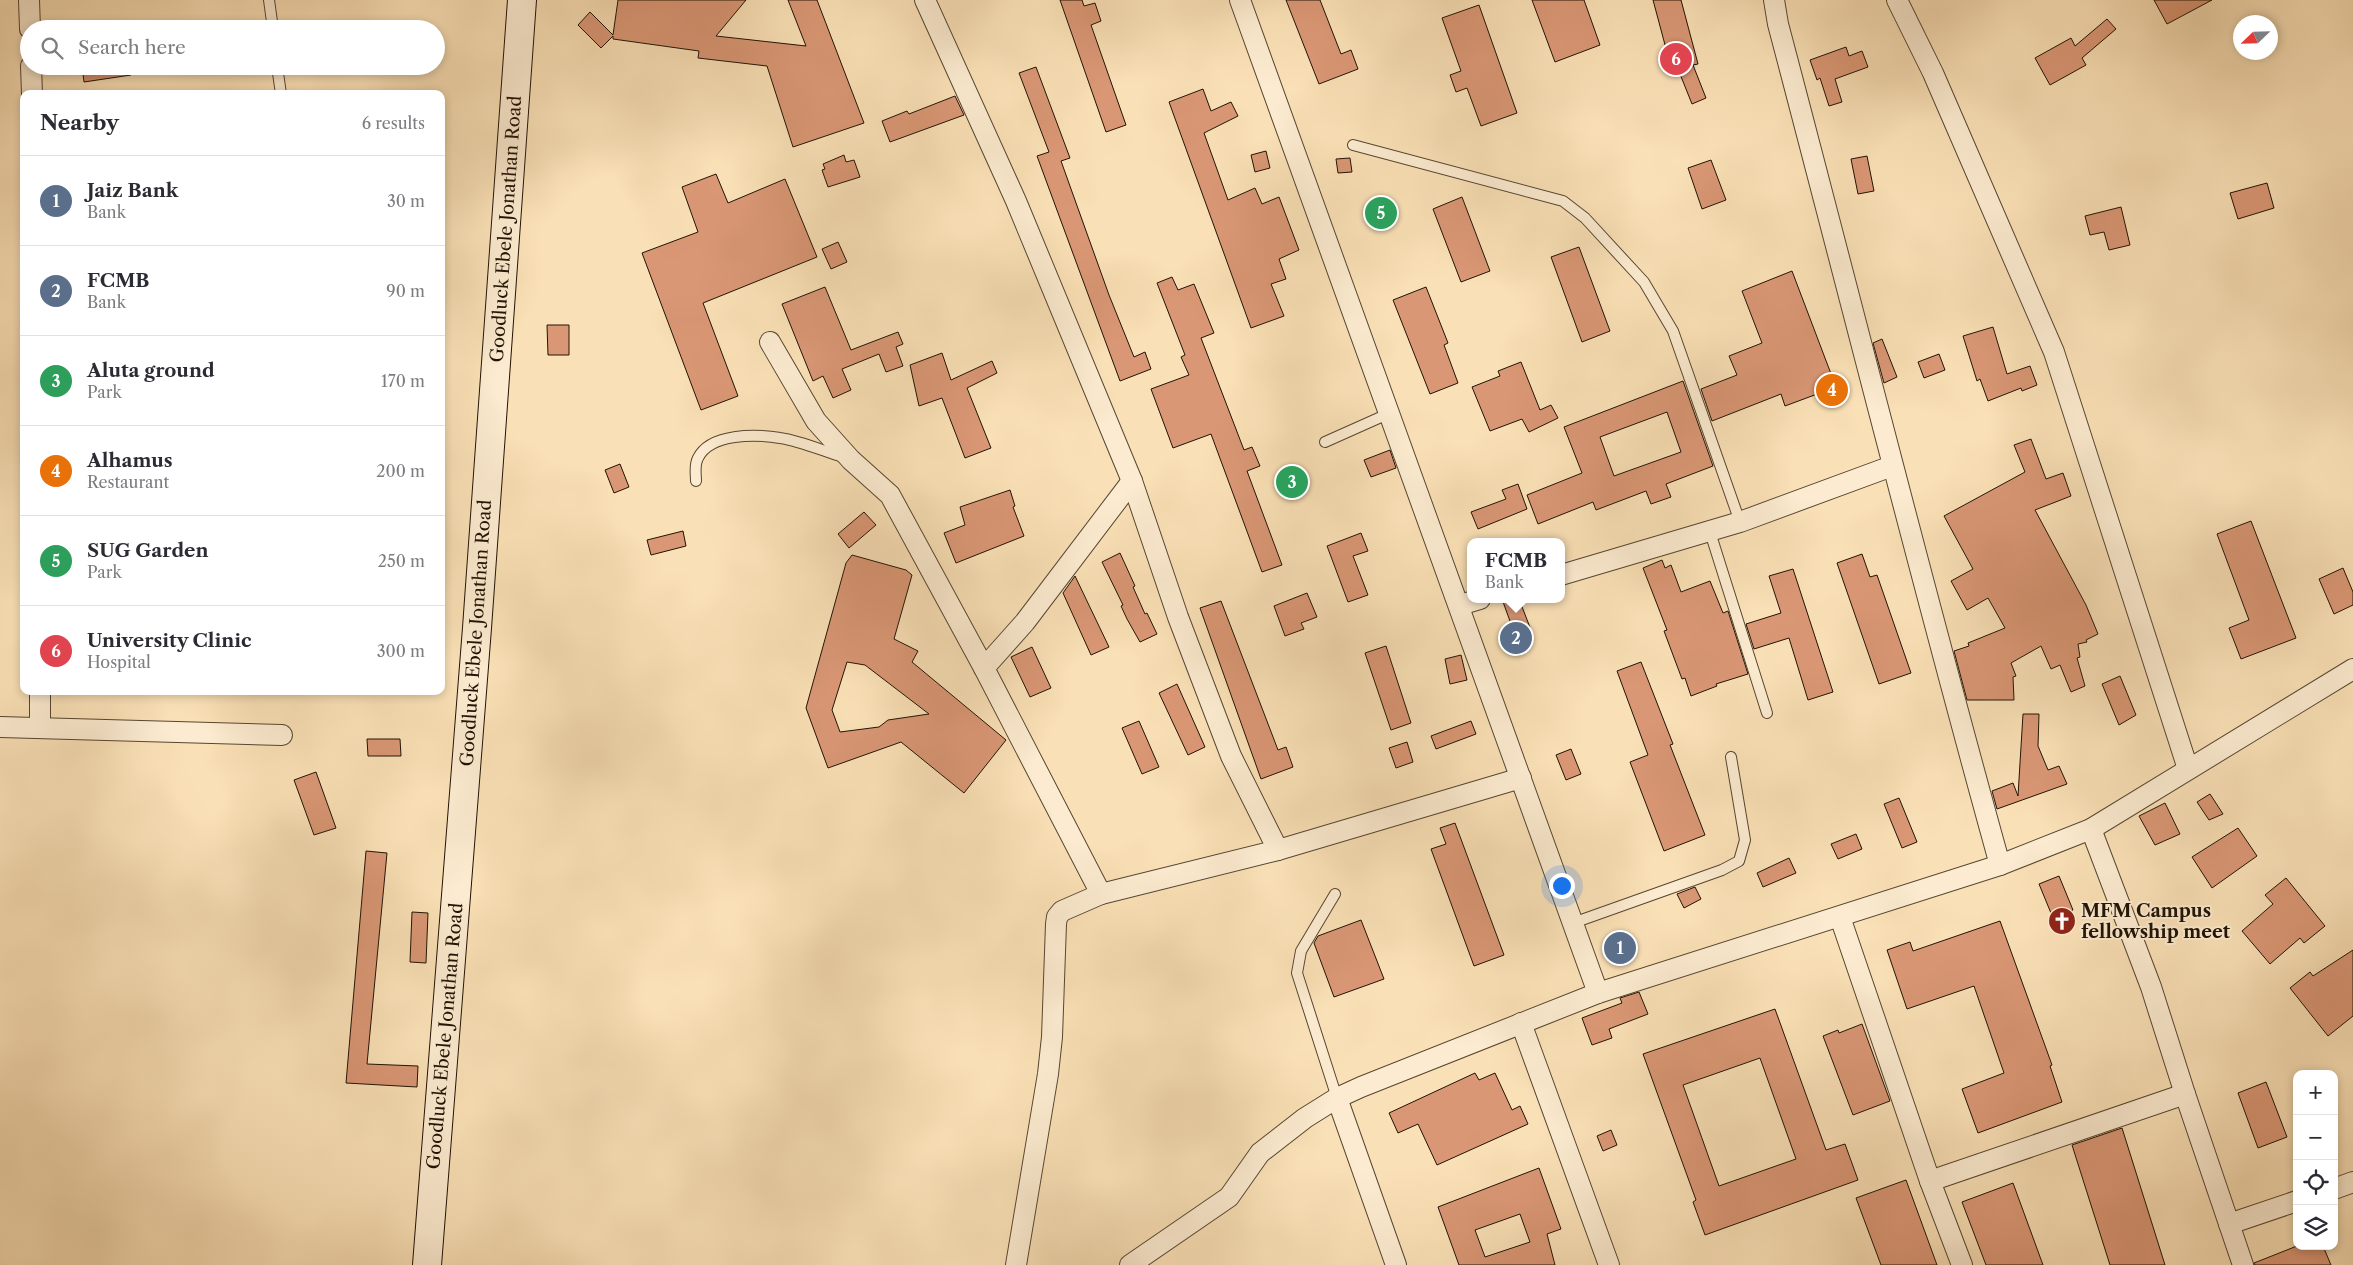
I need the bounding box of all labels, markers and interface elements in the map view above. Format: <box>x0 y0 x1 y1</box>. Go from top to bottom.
north arrow <box>2233 15 2278 60</box>
search box <box>20 20 445 75</box>
icon: search <box>38 34 66 62</box>
text: Search here <box>78 36 186 59</box>
pin: 6 <box>1660 40 1692 78</box>
street label: Goodluck Ebele Jonathan Road <box>486 95 526 363</box>
text: Nearby <box>40 110 119 135</box>
text: 6 results <box>362 113 425 133</box>
text: Jaiz Bank <box>87 179 178 202</box>
text: 1 <box>52 191 60 211</box>
text: 30 m <box>387 191 425 211</box>
pin: 5 <box>1365 194 1397 232</box>
text: Bank <box>87 202 126 222</box>
text: FCMB <box>87 269 149 292</box>
text: 2 <box>51 281 61 301</box>
text: 90 m <box>386 281 425 301</box>
text: Bank <box>87 292 126 312</box>
text: Aluta ground <box>87 359 215 382</box>
text: 3 <box>51 371 61 391</box>
text: 170 m <box>381 371 425 391</box>
pin: 4 <box>1816 371 1848 409</box>
text: Park <box>87 382 122 402</box>
text: Alhamus <box>87 449 173 472</box>
text: 4 <box>51 461 61 481</box>
text: 200 m <box>376 461 425 481</box>
pin: 3 <box>1276 463 1308 501</box>
text: Restaurant <box>87 472 169 492</box>
street label: Goodluck Ebele Jonathan Road <box>456 499 496 767</box>
popup <box>1467 538 1565 603</box>
text: SUG Garden <box>87 539 209 562</box>
text: FCMB <box>1485 549 1547 572</box>
text: 5 <box>52 551 60 571</box>
text: 250 m <box>378 551 425 571</box>
text: Park <box>87 562 122 582</box>
text: Bank <box>1485 572 1524 592</box>
pin: 2 <box>1500 619 1532 657</box>
text: University Clinic <box>87 629 252 652</box>
text: 6 <box>51 641 61 661</box>
text: 300 m <box>377 641 425 661</box>
text: Hospital <box>87 652 151 672</box>
your location <box>1549 873 1575 899</box>
place label: MFM Campus fellowship meet <box>2081 900 2231 943</box>
street label: Goodluck Ebele Jonathan Road <box>422 902 468 1170</box>
church icon: MFM Campus fellowship meet <box>2047 906 2077 936</box>
pin: 1 <box>1604 929 1636 967</box>
map controls <box>2293 1070 2338 1250</box>
button: + <box>2293 1070 2338 1115</box>
button: − <box>2293 1115 2338 1160</box>
button: locate <box>2293 1160 2338 1205</box>
button: layers <box>2293 1205 2338 1250</box>

